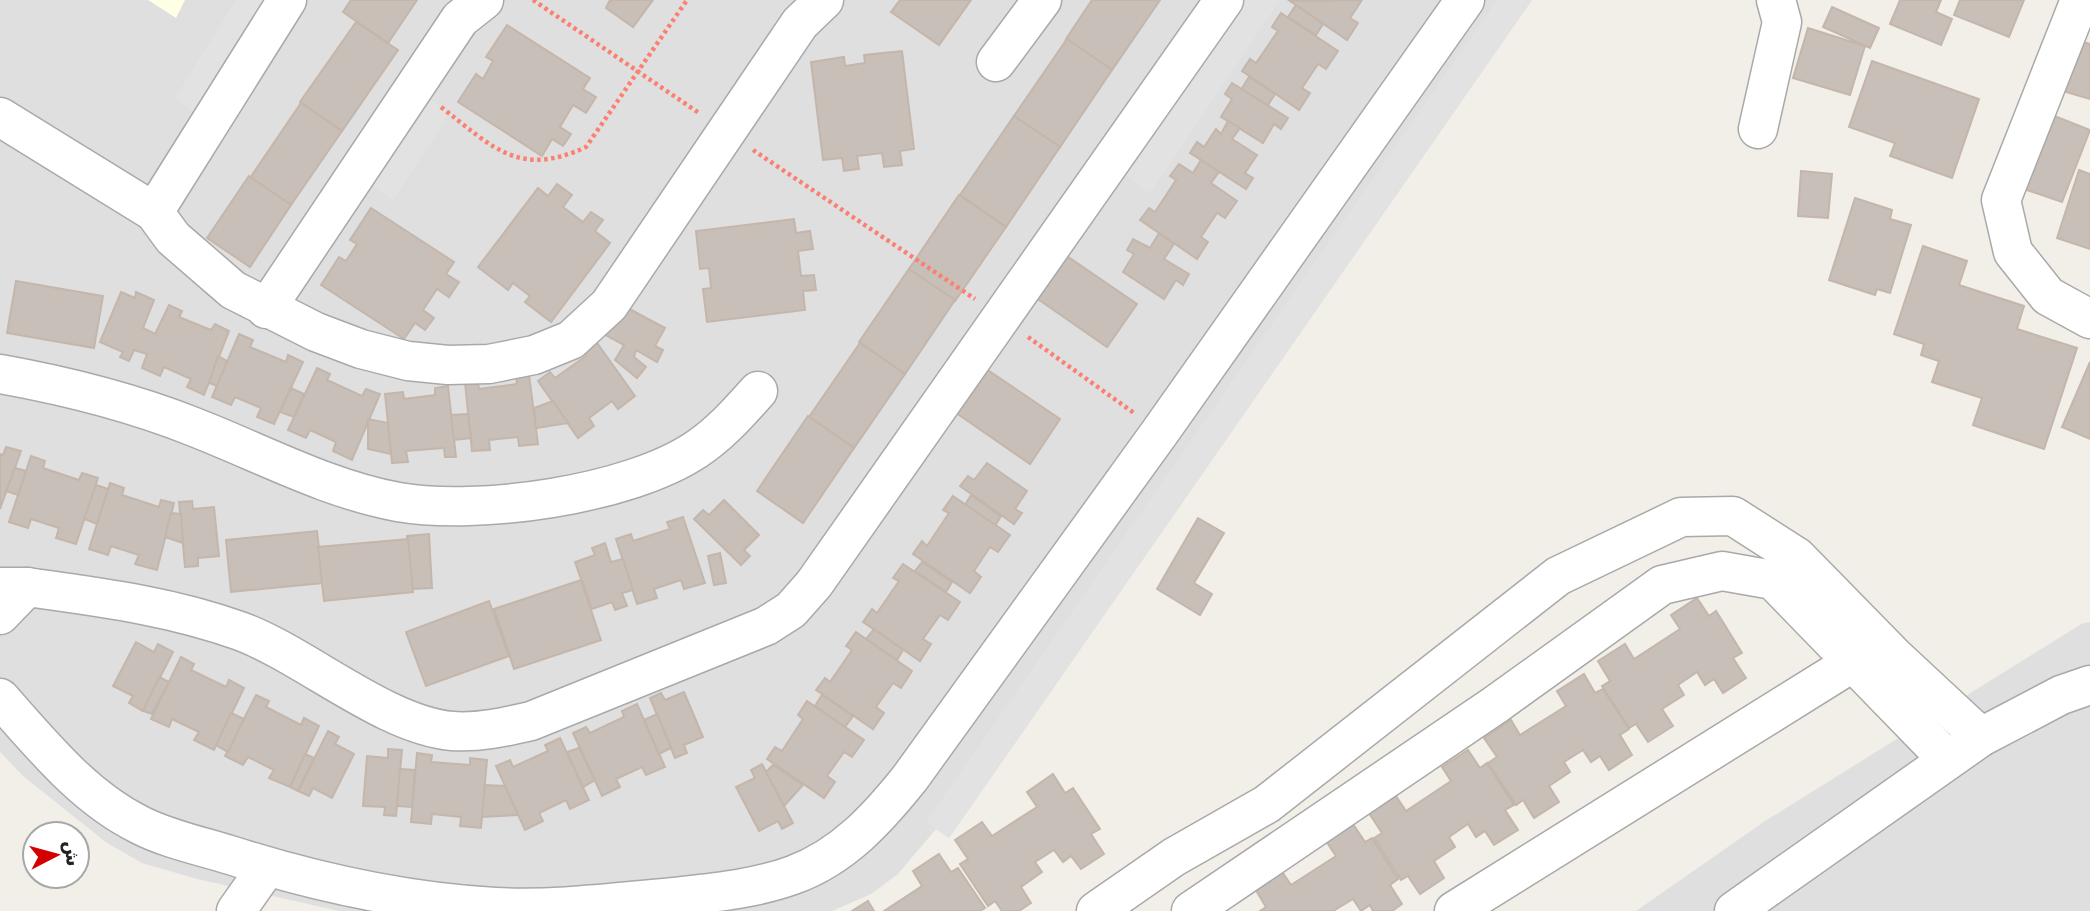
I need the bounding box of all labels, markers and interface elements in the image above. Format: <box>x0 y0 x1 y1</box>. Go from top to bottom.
north arrow <box>21 820 91 890</box>
text: ش <box>60 839 85 868</box>

